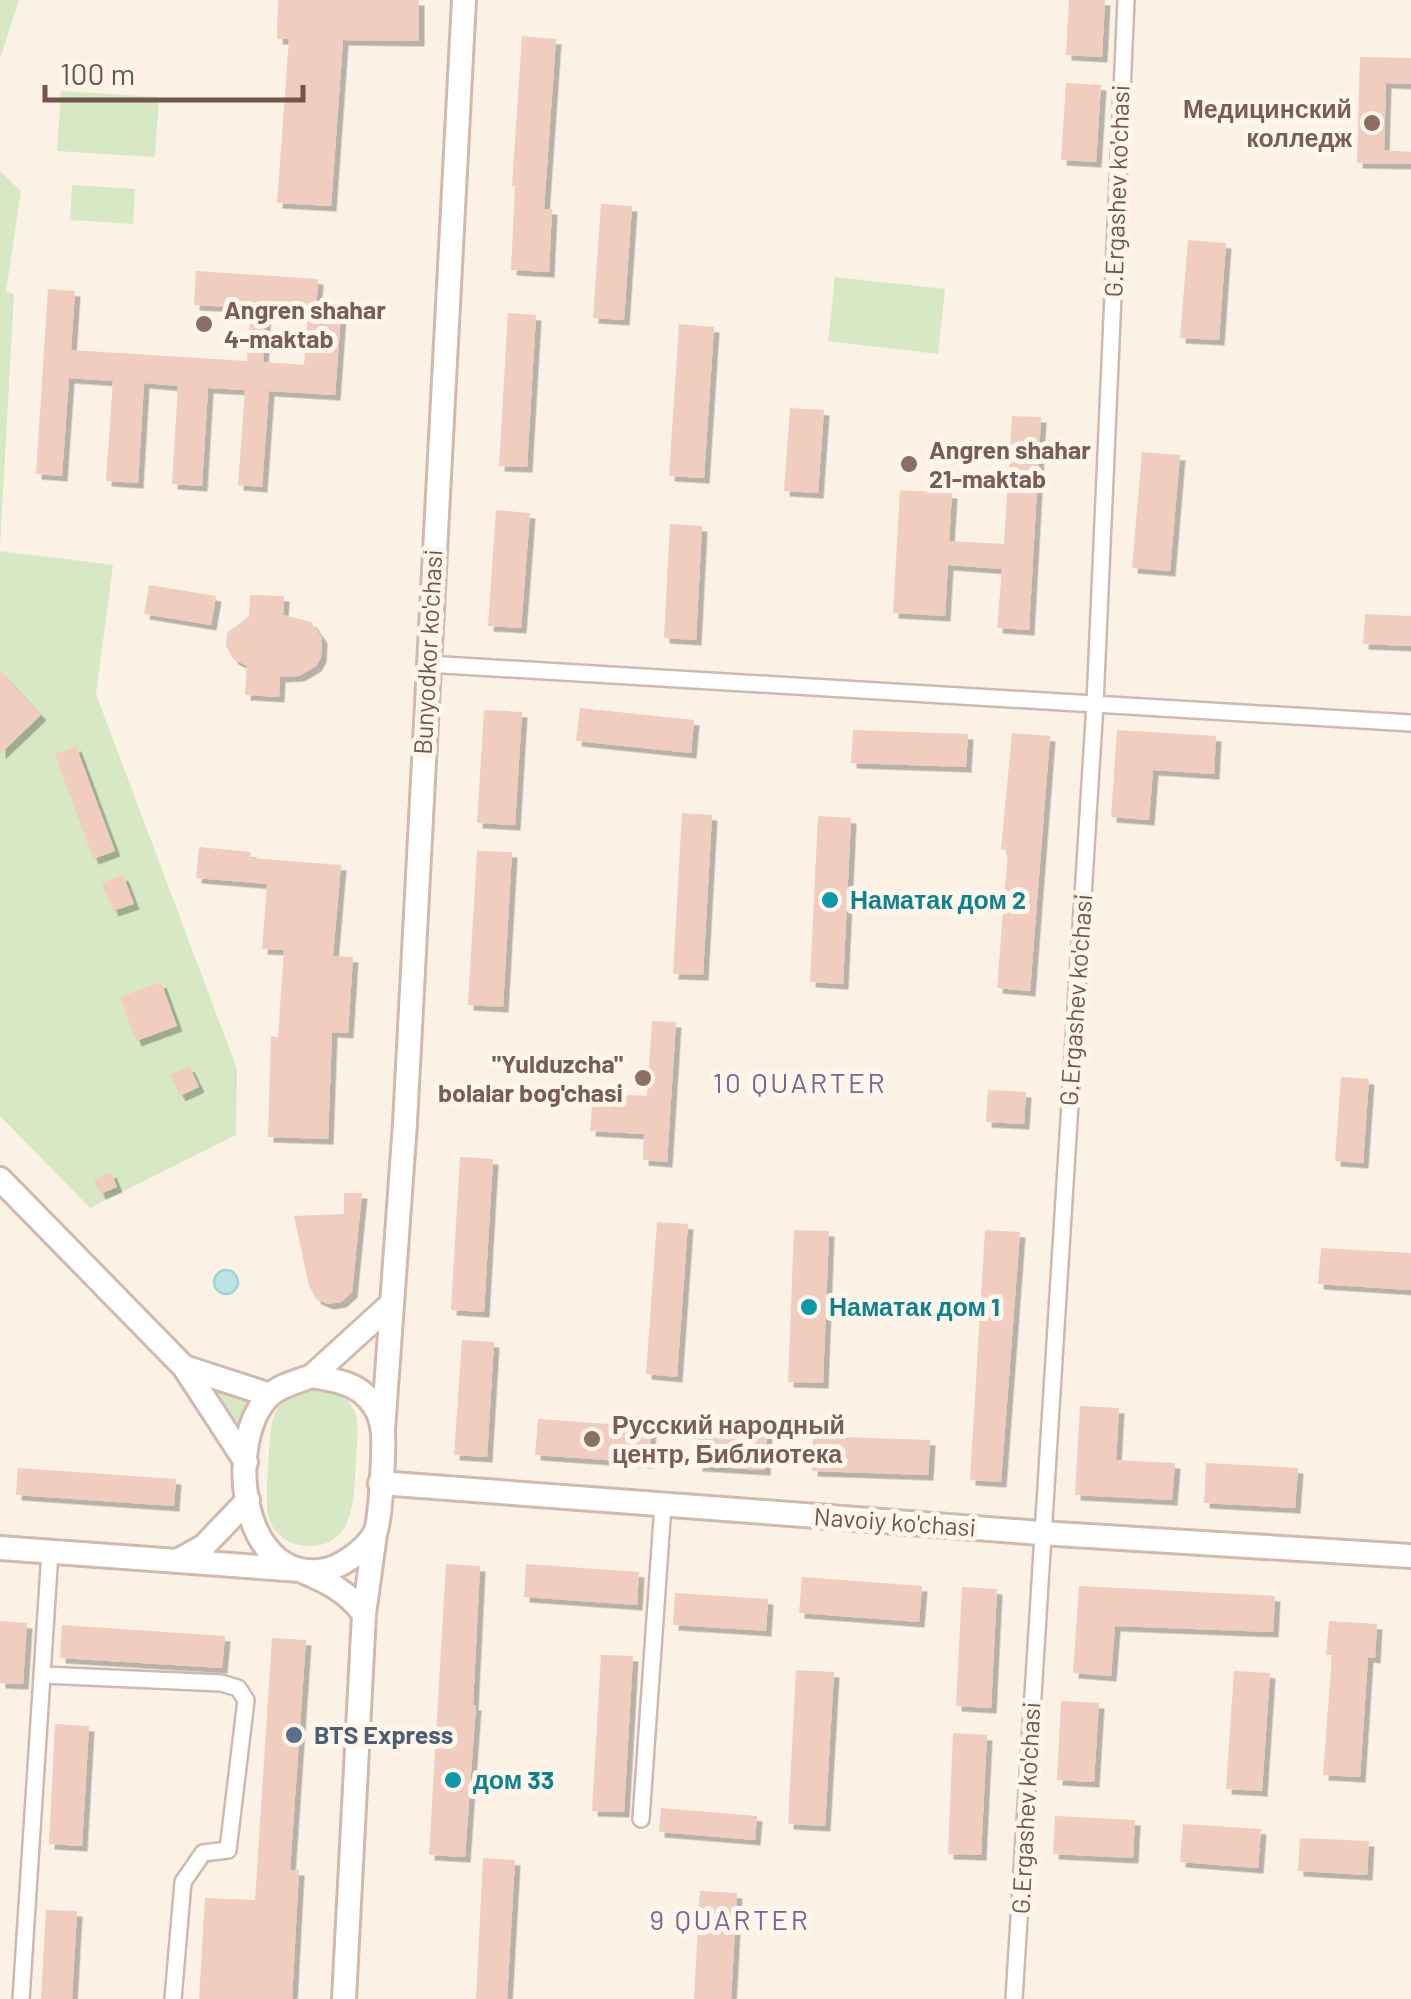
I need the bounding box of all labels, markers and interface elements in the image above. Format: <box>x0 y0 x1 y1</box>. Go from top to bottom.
scale bar <box>45 40 302 102</box>
text: 100 m <box>60 55 135 91</box>
street label: G.Ergashev ko'chasi <box>1097 84 1135 298</box>
place label: Медицинский колледж <box>1183 93 1352 152</box>
marker: Медицинский колледж <box>1361 112 1383 134</box>
place label: Angren shahar 4-maktab <box>224 294 386 353</box>
marker: Angren shahar 4-maktab <box>193 313 215 335</box>
place label: Angren shahar 21-maktab <box>929 434 1091 493</box>
marker: Angren shahar 21-maktab <box>898 453 920 475</box>
street label: Bunyodkor ko'chasi <box>407 549 447 755</box>
place label: Наматак дом 2 <box>850 884 1026 914</box>
marker: Наматак дом 2 <box>819 889 841 911</box>
street label: G.Ergashev ko'chasi <box>1053 893 1097 1107</box>
place label: "Yulduzcha" bolalar bog'chasi <box>438 1048 623 1107</box>
district label: 10 QUARTER <box>713 1065 887 1099</box>
marker: "Yulduzcha" bolalar bog'chasi <box>632 1067 654 1089</box>
place label: Наматак дом 1 <box>829 1291 1000 1321</box>
marker: Наматак дом 1 <box>798 1296 820 1318</box>
place label: Русский народный центр, Библиотека <box>612 1409 845 1468</box>
marker: Русский народный центр, Библиотека <box>581 1428 603 1450</box>
street label: Navoiy ko'chasi <box>813 1500 977 1542</box>
street label: G.Ergashev ko'chasi <box>1004 1701 1046 1915</box>
place label: BTS Express <box>314 1719 453 1749</box>
marker: BTS Express <box>283 1724 305 1746</box>
place label: дом 33 <box>473 1764 554 1794</box>
marker: дом 33 <box>442 1769 464 1791</box>
district label: 9 QUARTER <box>650 1902 810 1936</box>

